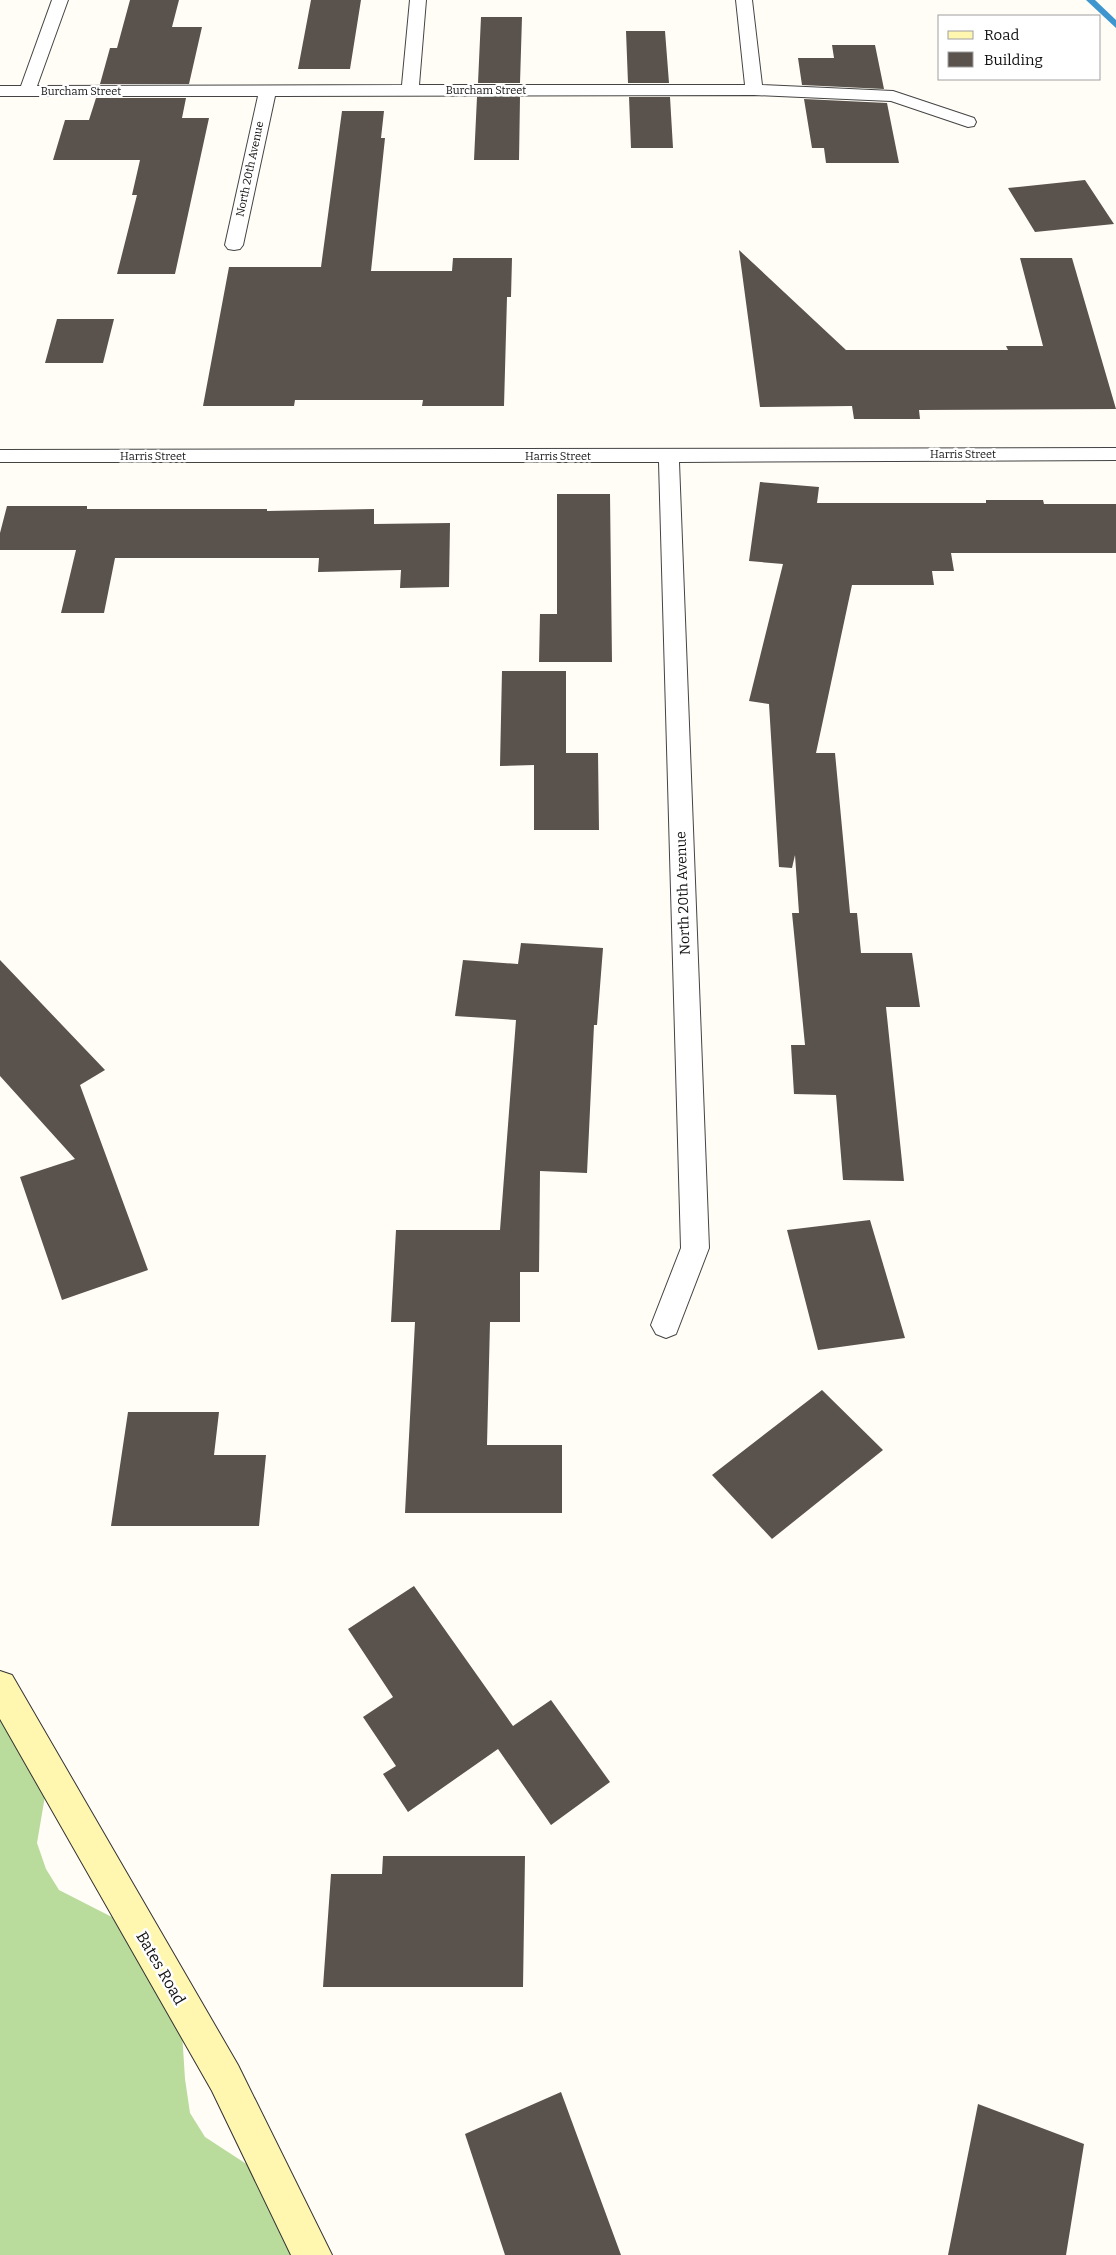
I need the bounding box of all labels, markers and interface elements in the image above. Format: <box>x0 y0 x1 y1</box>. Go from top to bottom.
legend <box>938 15 1101 80</box>
text: Road <box>984 26 1019 44</box>
text: Building <box>984 51 1043 69</box>
street label: Burcham Street <box>446 84 526 97</box>
street label: Burcham Street <box>41 85 121 98</box>
street label: North 20th Avenue <box>234 120 266 218</box>
street label: Harris Street <box>930 448 996 461</box>
street label: Harris Street <box>120 450 186 463</box>
street label: Harris Street <box>525 450 591 463</box>
street label: North 20th Avenue <box>672 831 694 955</box>
street label: Bates Road <box>132 1928 190 2008</box>

